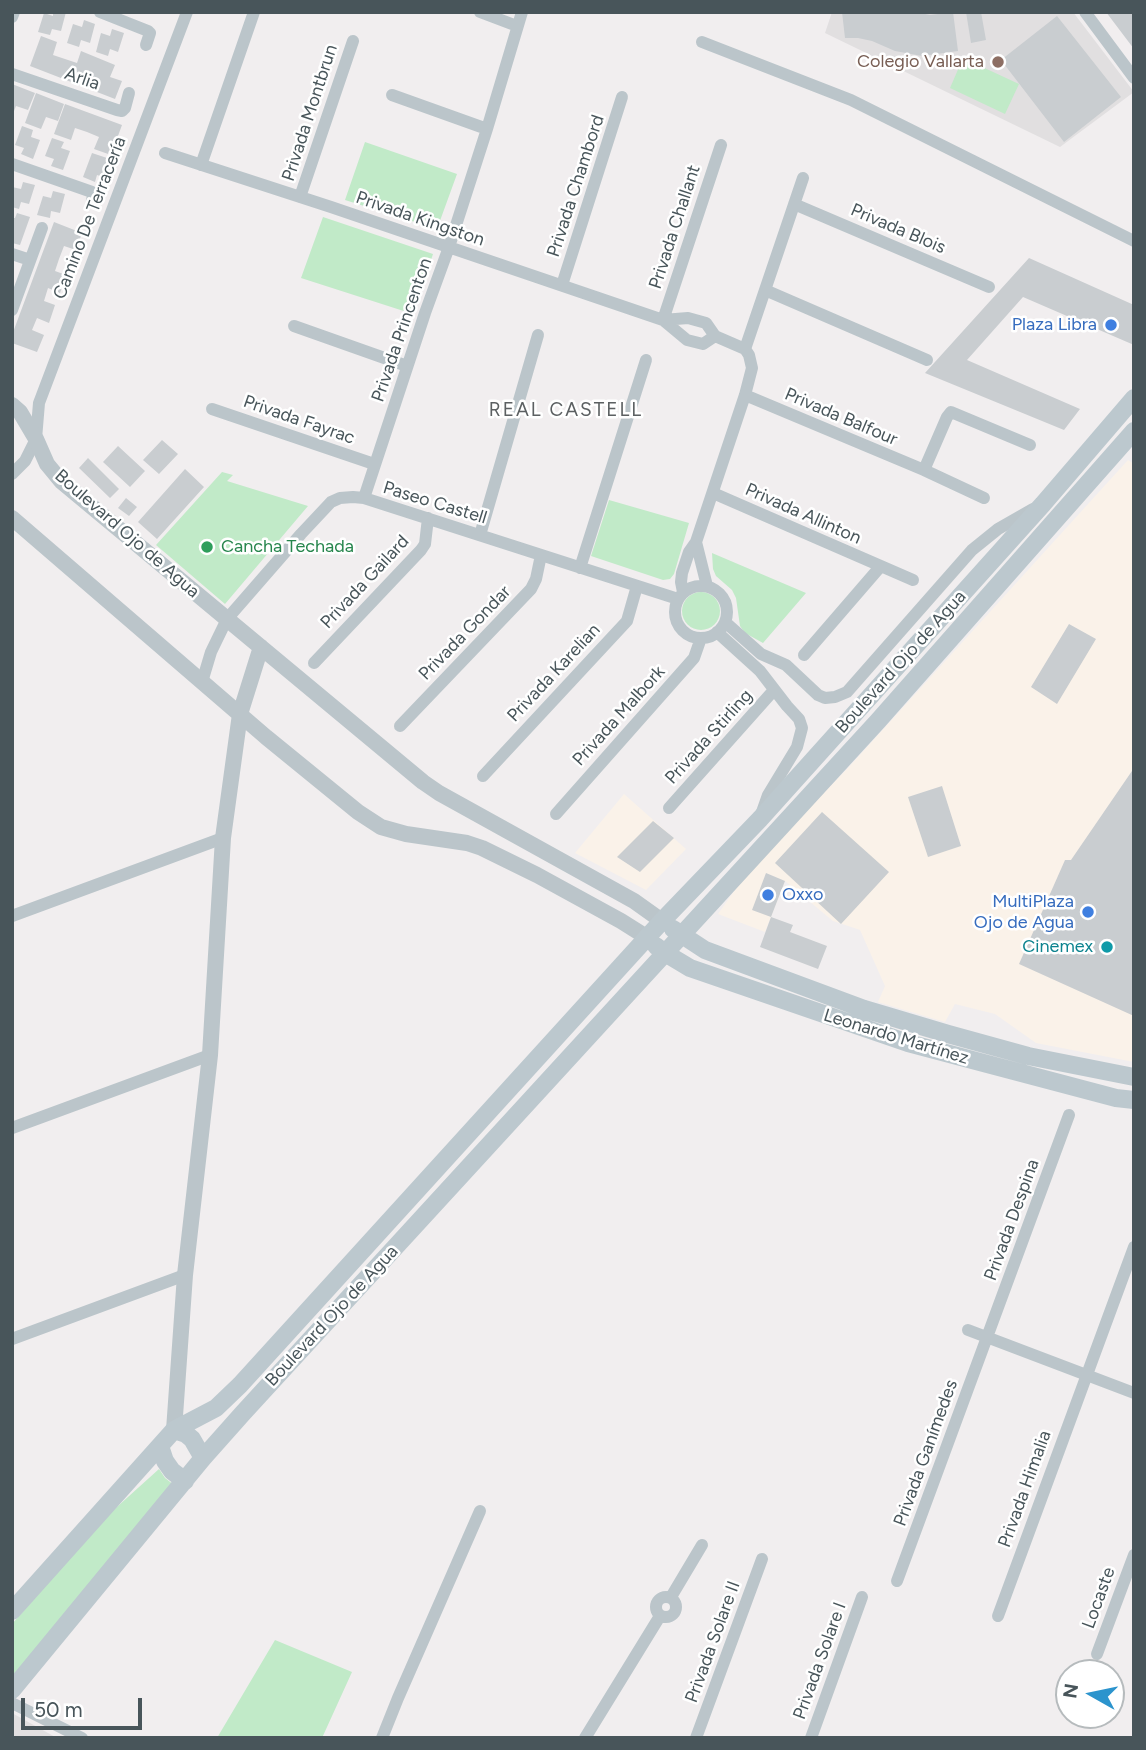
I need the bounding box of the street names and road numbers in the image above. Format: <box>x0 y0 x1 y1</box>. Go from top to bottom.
street label: Privada Montbrun <box>278 42 342 184</box>
street label: Arlia <box>62 63 102 95</box>
street label: Privada Chambord <box>543 112 609 260</box>
street label: Camino De Terracería <box>49 134 131 302</box>
street label: Privada Challant <box>645 162 705 292</box>
street label: Privada Kingston <box>353 187 487 251</box>
street label: Privada Blois <box>847 199 949 259</box>
street label: Privada Princenton <box>367 255 437 405</box>
street label: Privada Balfour <box>781 384 901 450</box>
street label: Privada Fayrac <box>241 391 357 449</box>
street label: Boulevard Ojo de Agua <box>50 465 204 603</box>
street label: Paseo Castell <box>380 477 490 529</box>
street label: Privada Allinton <box>742 479 864 549</box>
street label: Privada Gailard <box>316 531 414 633</box>
street label: Privada Gondar <box>414 581 516 685</box>
street label: Boulevard Ojo de Agua <box>831 586 971 738</box>
street label: Privada Karelian <box>503 619 605 727</box>
street label: Privada Malbork <box>568 661 670 771</box>
street label: Privada Stirling <box>661 685 757 789</box>
street label: Leonardo Martínez <box>821 1005 971 1069</box>
street label: Privada Despina <box>980 1156 1044 1284</box>
street label: Boulevard Ojo de Agua <box>261 1241 403 1391</box>
street label: Privada Ganímedes <box>889 1377 963 1529</box>
street label: Privada Himalia <box>994 1428 1056 1550</box>
street label: Locaste <box>1078 1564 1120 1632</box>
street label: Privada Solare II <box>681 1578 745 1706</box>
street label: Privada Solare I <box>789 1600 851 1722</box>

